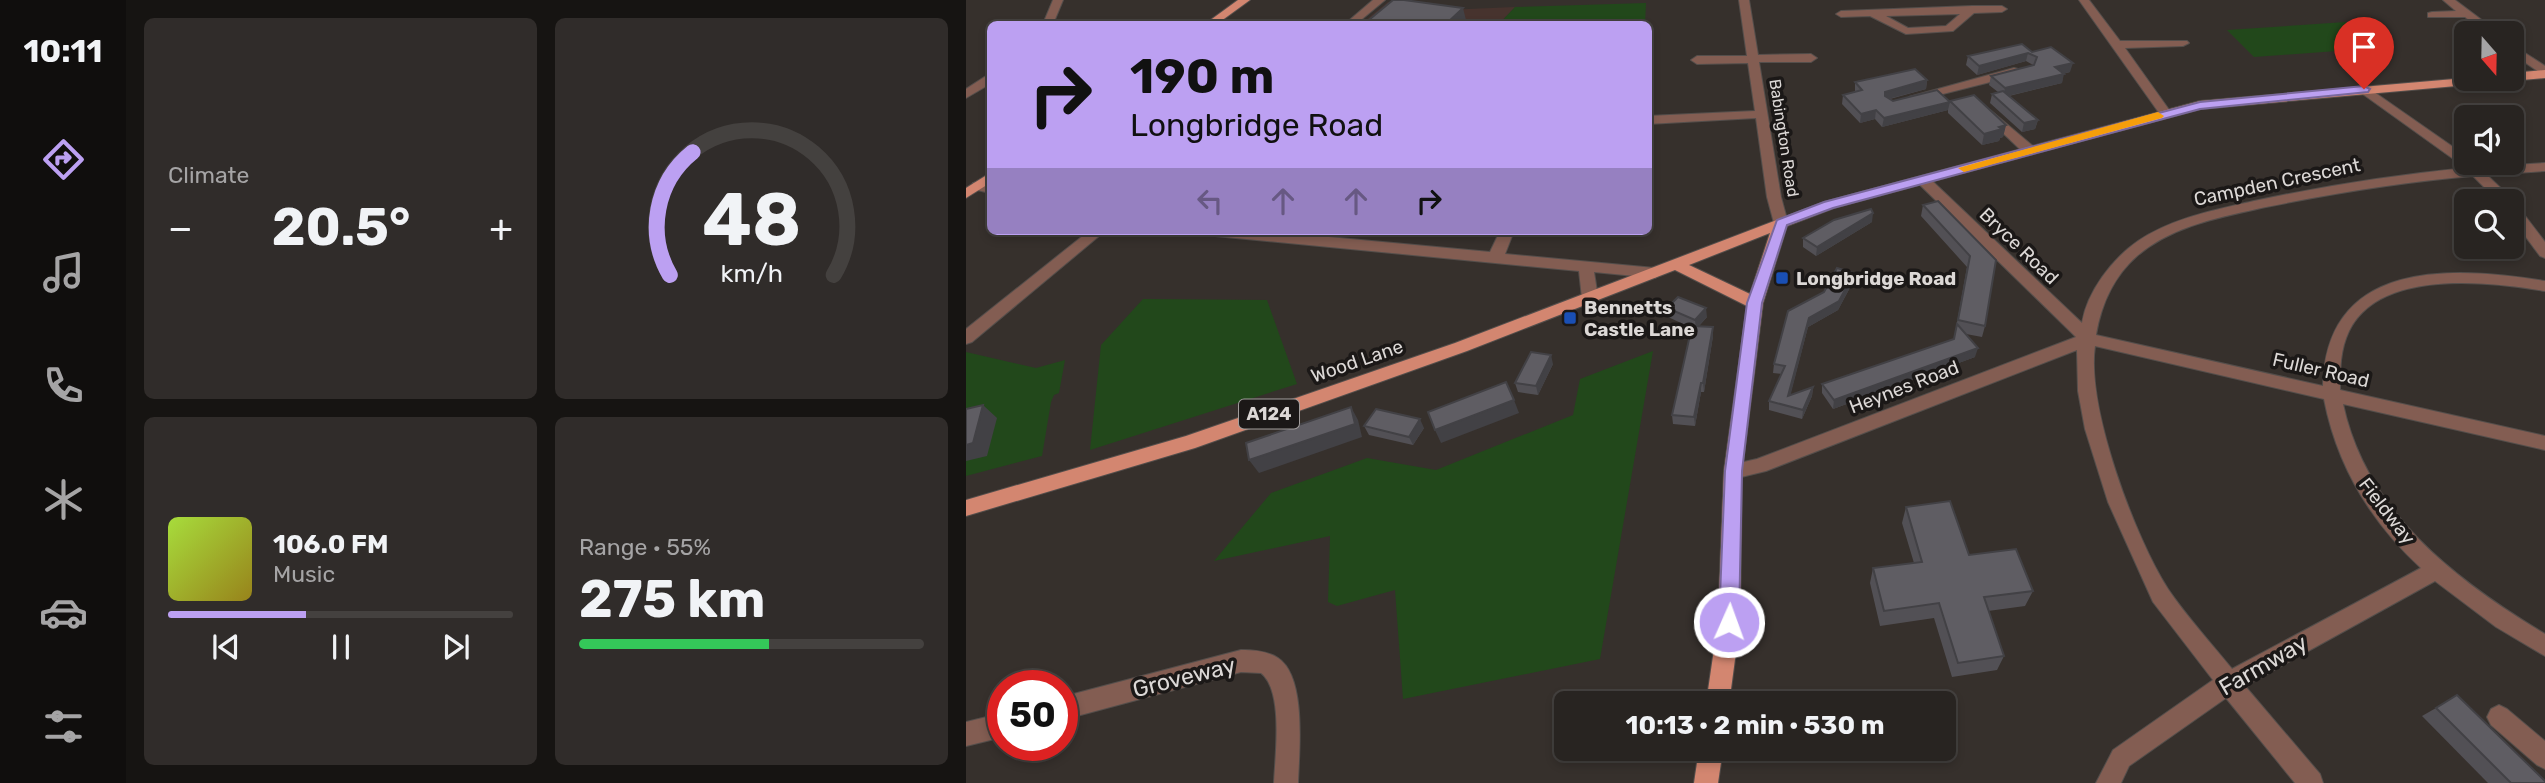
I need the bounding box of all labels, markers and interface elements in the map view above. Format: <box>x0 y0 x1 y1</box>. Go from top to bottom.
pin <box>2334 17 2394 89</box>
north arrow <box>2454 21 2524 91</box>
map controls <box>2454 21 2524 259</box>
icon: arrive <box>2345 28 2383 66</box>
text: 10:11 <box>24 32 102 70</box>
text: 190 m <box>1130 47 1274 105</box>
icon: right <box>1015 49 1106 140</box>
street label: Babington Road <box>1765 78 1803 198</box>
button: sound <box>2454 105 2524 175</box>
text: Longbridge Road <box>1130 106 1383 144</box>
icon: directions <box>39 135 88 184</box>
street label: Campden Crescent <box>2192 153 2363 211</box>
text: Climate <box>168 161 249 189</box>
text: 48 <box>702 177 801 263</box>
icon: left <box>1191 182 1229 220</box>
icon: ahead <box>1264 182 1302 220</box>
icon: ahead <box>1337 182 1375 220</box>
icon: right <box>1410 182 1448 220</box>
button: search <box>2454 189 2524 259</box>
text: 20.5° <box>272 196 410 258</box>
street label: Bryce Road <box>1975 203 2063 289</box>
text: − <box>168 205 193 251</box>
text: + <box>489 205 513 251</box>
icon: music <box>39 248 88 297</box>
text: km/h <box>720 258 783 287</box>
place label: Longbridge Road <box>1796 267 1956 290</box>
marker: Longbridge Road <box>1774 270 1790 286</box>
place label: Bennetts Castle Lane <box>1584 296 1695 341</box>
marker: Bennetts Castle Lane <box>1562 310 1578 326</box>
street label: Wood Lane <box>1308 335 1406 387</box>
street label: Fuller Road <box>2270 348 2372 392</box>
street label: Heynes Road <box>1846 356 1962 418</box>
icon: phone <box>39 361 88 410</box>
road number: A124 <box>1239 400 1299 428</box>
street label: Fieldway <box>2354 473 2420 549</box>
icon: climate <box>39 475 88 524</box>
text: 106.0 FM <box>273 529 389 560</box>
text: Range · 55% <box>579 533 711 561</box>
text: Music <box>273 560 335 588</box>
text: 275 km <box>579 568 765 630</box>
position arrow <box>1692 585 1766 659</box>
icon: car <box>39 588 88 637</box>
icon: previous <box>207 628 245 666</box>
icon: pause <box>322 628 360 666</box>
icon: next <box>437 628 475 666</box>
street label: Farmway <box>2214 628 2313 702</box>
street label: Groveway <box>1130 651 1239 703</box>
speed limit sign: 50 <box>987 670 1078 761</box>
icon: filters <box>39 702 88 751</box>
text: 10:13 · 2 min · 530 m <box>1626 710 1884 741</box>

